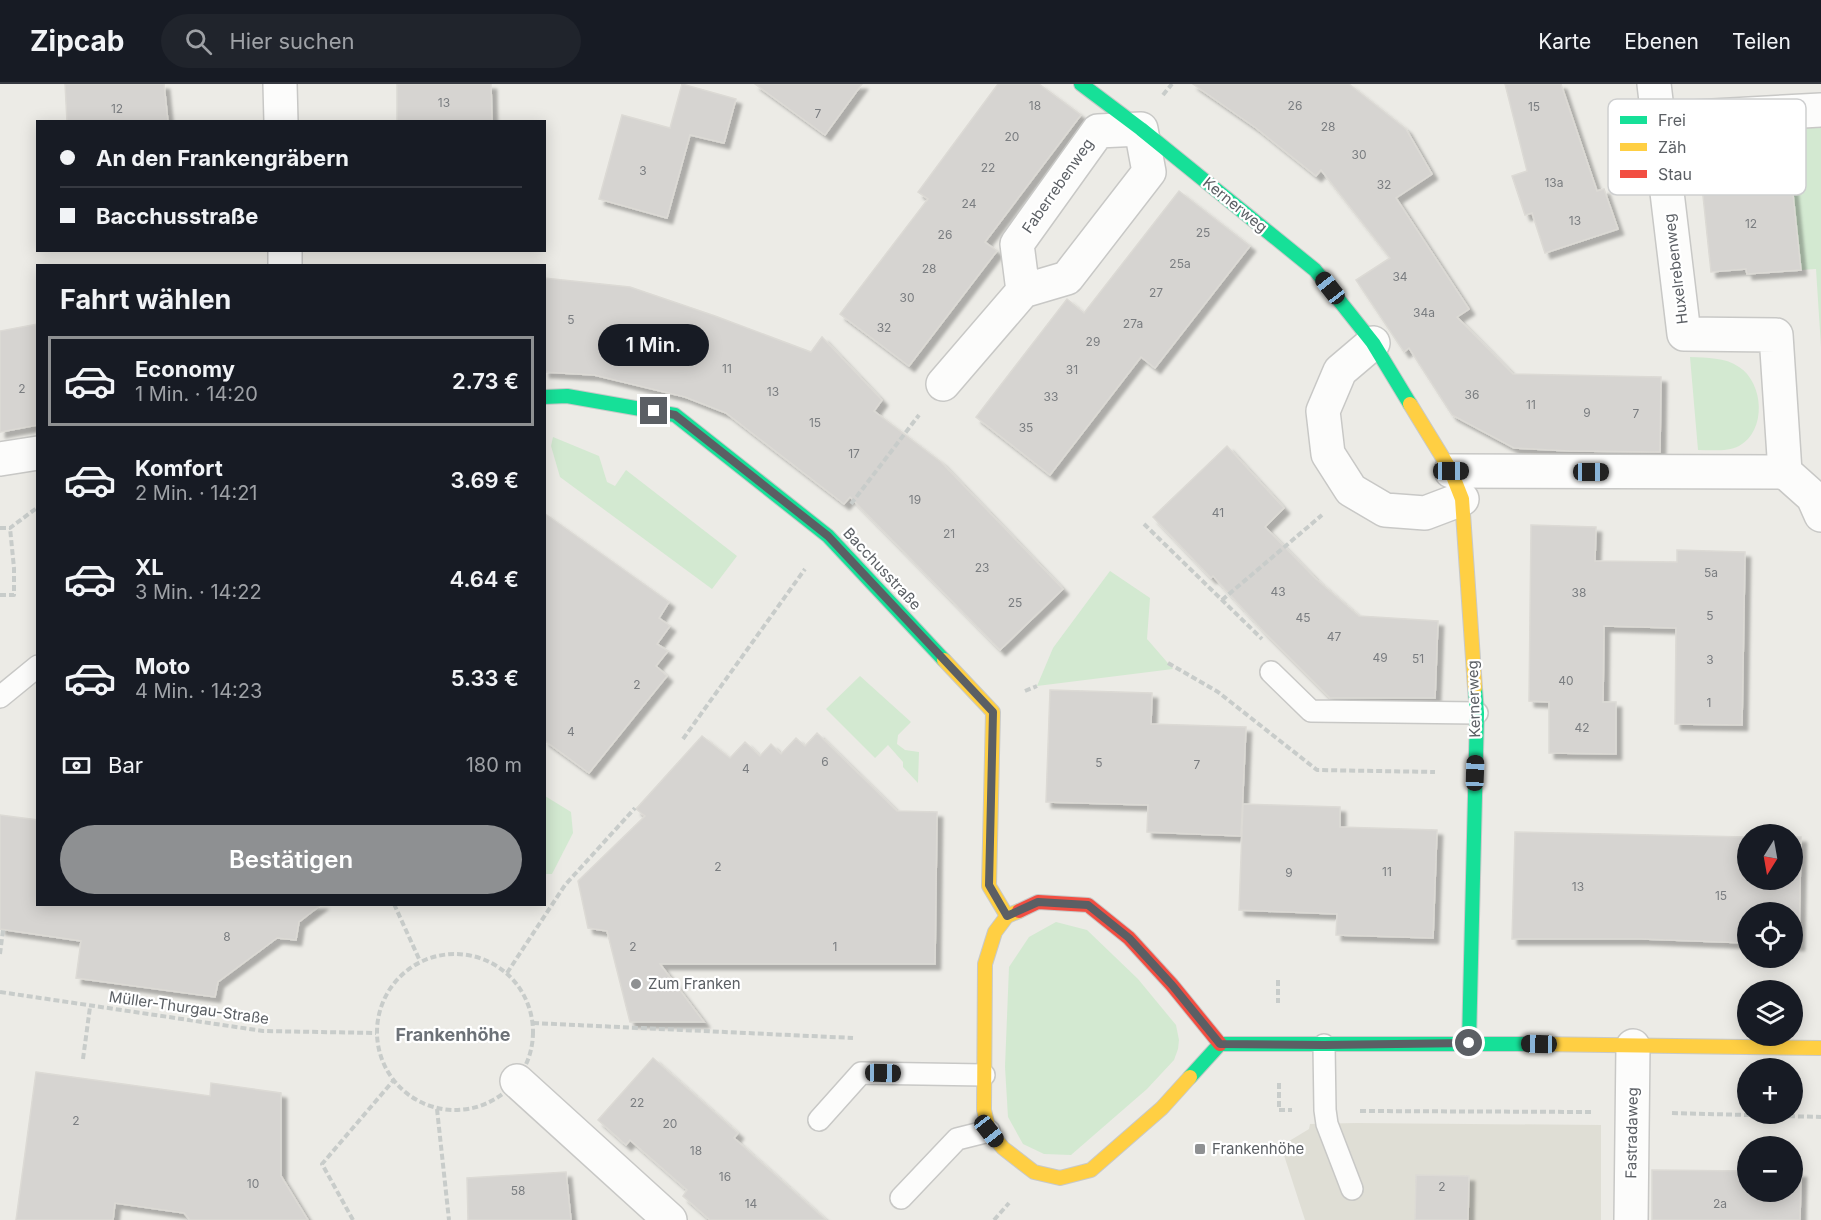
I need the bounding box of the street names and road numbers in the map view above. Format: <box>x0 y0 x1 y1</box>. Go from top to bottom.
street label: Faberrebenweg <box>1018 135 1097 237</box>
street label: Kernerweg <box>1199 173 1271 236</box>
street label: Huxelrebenweg <box>1659 213 1692 325</box>
street label: Bacchusstraße <box>839 523 925 614</box>
street label: Kernerweg <box>1463 660 1484 738</box>
street label: Müller-Thurgau-Straße <box>108 987 270 1028</box>
street label: Fastradaweg <box>1621 1087 1642 1179</box>

